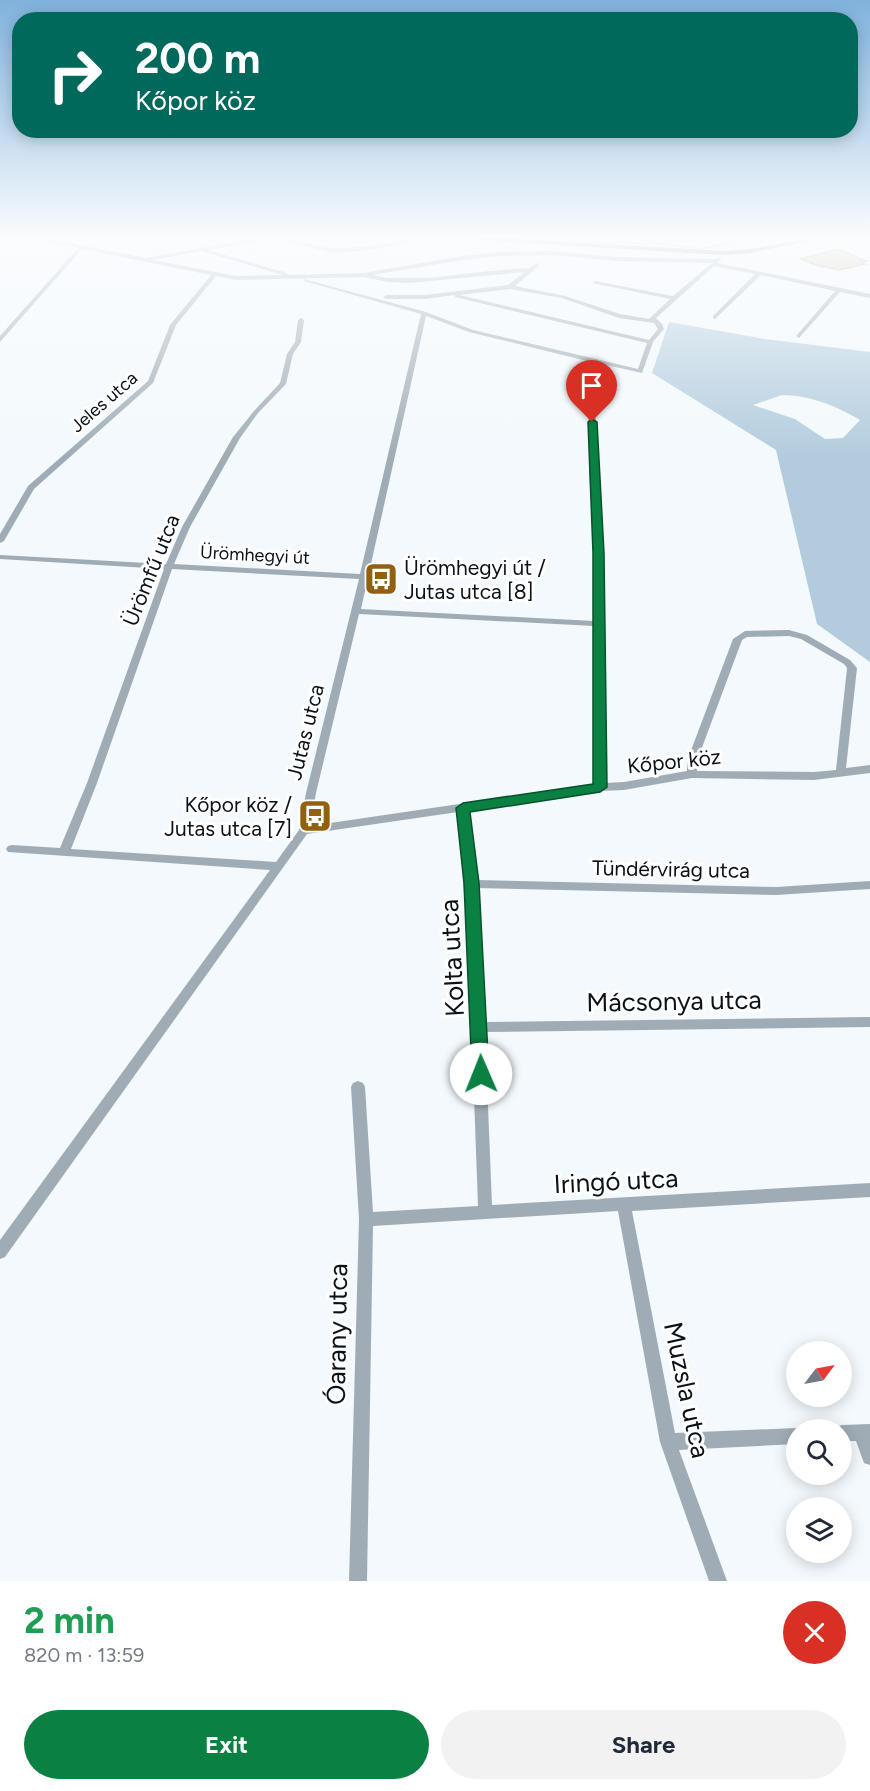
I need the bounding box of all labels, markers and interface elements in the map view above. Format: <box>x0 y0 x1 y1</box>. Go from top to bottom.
text: 200 m <box>135 33 260 84</box>
icon: right <box>36 36 114 114</box>
text: Kőpor köz <box>135 84 256 117</box>
pin <box>566 360 617 422</box>
street label: Jeles utca <box>66 367 142 437</box>
icon: arrive <box>575 369 608 402</box>
street label: Ürömfű utca <box>117 510 185 630</box>
street label: Ürömhegyi út <box>200 541 311 569</box>
place label: Ürömhegyi út / Jutas utca [8] <box>404 555 546 604</box>
bus stop icon: Ürömhegyi út / Jutas utca [8] <box>363 561 399 597</box>
street label: Jutas utca <box>281 682 329 782</box>
street label: Kőpor köz <box>626 744 722 778</box>
place label: Kőpor köz / Jutas utca [7] <box>164 792 292 841</box>
bus stop icon: Kőpor köz / Jutas utca [7] <box>297 798 333 834</box>
street label: Tündérvirág utca <box>592 855 750 883</box>
street label: Kolta utca <box>433 898 471 1018</box>
street label: Mácsonya utca <box>586 983 762 1019</box>
position arrow <box>449 1042 513 1106</box>
street label: Iringó utca <box>553 1162 679 1200</box>
street label: Óarany utca <box>320 1263 354 1405</box>
street label: Muzsla utca <box>657 1319 717 1461</box>
north arrow <box>786 1341 852 1407</box>
map controls <box>786 1341 852 1563</box>
button: search <box>786 1419 852 1485</box>
button: layers <box>786 1497 852 1563</box>
text: 2 min <box>24 1599 115 1642</box>
button: close <box>783 1601 846 1664</box>
text: 820 m · 13:59 <box>24 1643 144 1667</box>
button: Exit <box>24 1710 429 1779</box>
button: Share <box>441 1710 846 1779</box>

